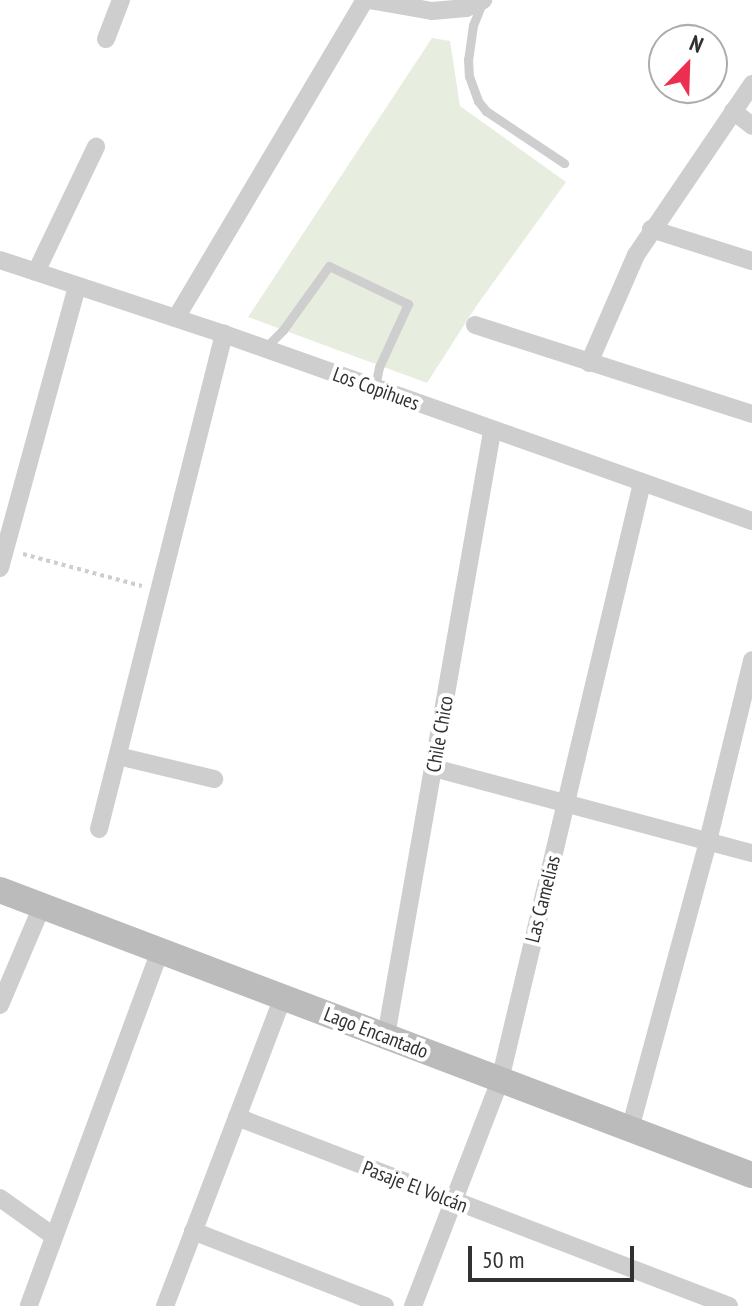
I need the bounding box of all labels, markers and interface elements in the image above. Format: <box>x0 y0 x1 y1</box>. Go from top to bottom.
north arrow <box>648 24 728 104</box>
text: N <box>686 29 708 59</box>
street label: Los Copihues <box>330 362 422 416</box>
street label: Chile Chico <box>421 694 459 774</box>
street label: Las Camelias <box>521 853 565 945</box>
street label: Lago Encantado <box>321 1002 431 1064</box>
street label: Pasaje El Volcán <box>359 1156 471 1218</box>
scale bar <box>472 1230 638 1280</box>
text: 50 m <box>482 1244 524 1275</box>

